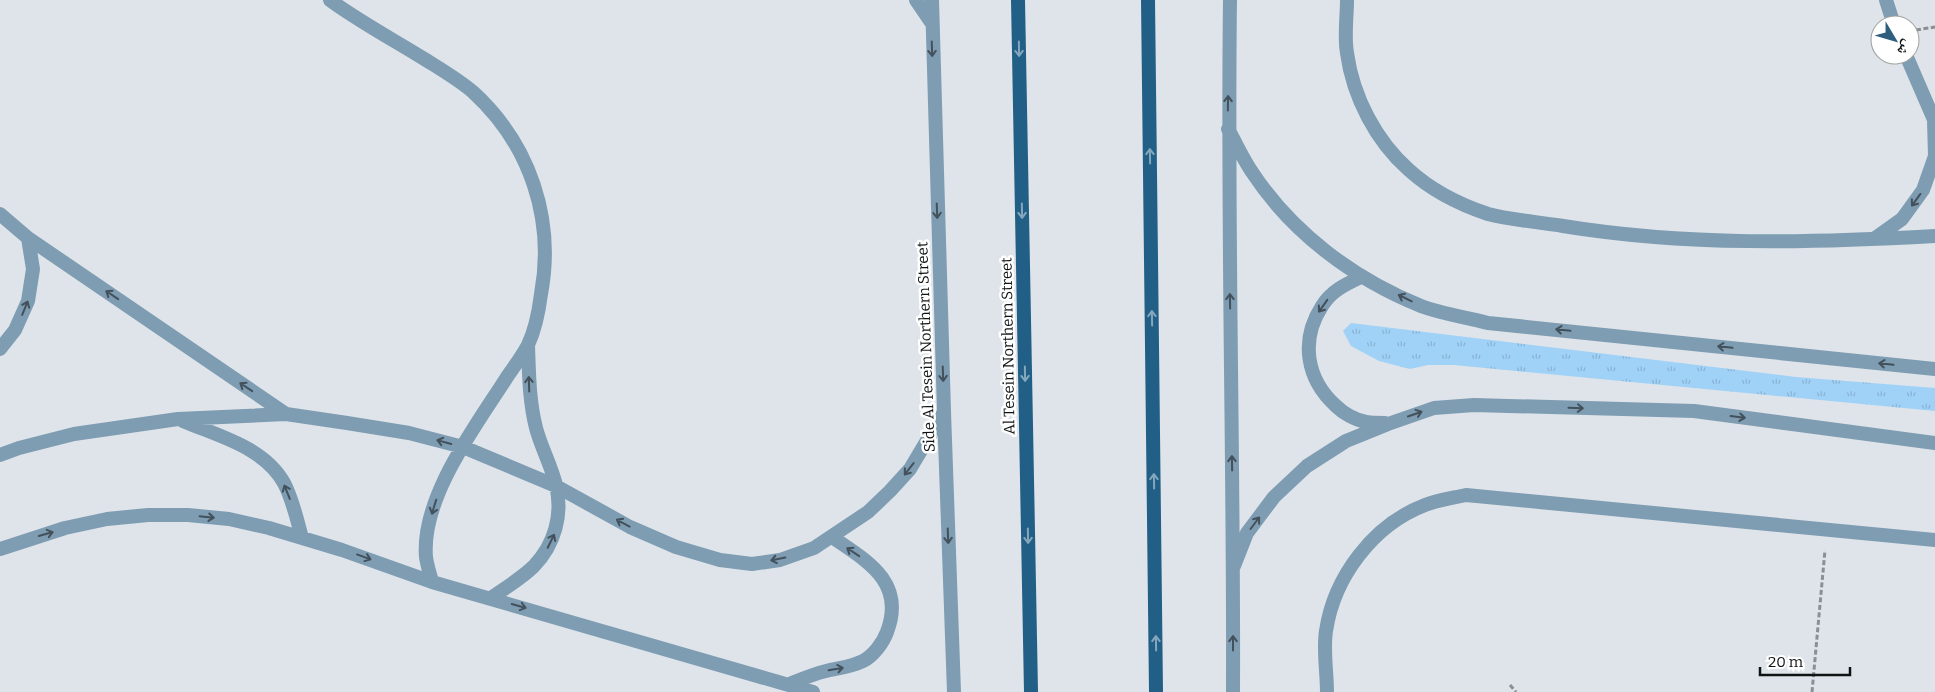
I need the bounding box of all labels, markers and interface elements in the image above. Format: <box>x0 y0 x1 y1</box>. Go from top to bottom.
north arrow <box>1870 15 1920 65</box>
text: ش <box>1893 37 1916 59</box>
one-way arrow <box>928 40 937 56</box>
one-way arrow <box>1014 40 1024 56</box>
one-way arrow <box>1223 96 1233 112</box>
one-way arrow <box>1145 148 1155 164</box>
one-way arrow <box>1911 193 1921 207</box>
one-way arrow <box>1017 202 1027 219</box>
one-way arrow <box>933 203 942 219</box>
street label: Side Al Tesein Northern Street <box>913 241 939 452</box>
street label: Al Tesein Northern Street <box>997 257 1019 435</box>
one-way arrow <box>105 290 119 300</box>
one-way arrow <box>1225 293 1235 310</box>
one-way arrow <box>1398 293 1413 302</box>
one-way arrow <box>1318 299 1328 313</box>
one-way arrow <box>21 301 30 316</box>
one-way arrow <box>1147 311 1157 327</box>
one-way arrow <box>1556 326 1572 335</box>
one-way arrow <box>1717 342 1733 352</box>
one-way arrow <box>1879 359 1895 369</box>
one-way arrow <box>938 365 947 381</box>
one-way arrow <box>1020 365 1030 381</box>
one-way arrow <box>524 376 534 392</box>
one-way arrow <box>239 382 253 392</box>
one-way arrow <box>1568 403 1584 413</box>
one-way arrow <box>1407 409 1423 419</box>
one-way arrow <box>1730 412 1746 422</box>
one-way arrow <box>436 437 452 446</box>
one-way arrow <box>1227 456 1237 472</box>
one-way arrow <box>904 462 915 475</box>
one-way arrow <box>1149 473 1159 490</box>
one-way arrow <box>282 485 292 500</box>
one-way arrow <box>429 499 438 515</box>
one-way arrow <box>198 512 214 522</box>
one-way arrow <box>1249 517 1260 530</box>
one-way arrow <box>616 518 631 528</box>
one-way arrow <box>38 528 54 538</box>
one-way arrow <box>944 528 953 544</box>
one-way arrow <box>1023 528 1033 544</box>
one-way arrow <box>546 534 556 549</box>
one-way arrow <box>846 547 860 557</box>
one-way arrow <box>355 553 371 562</box>
one-way arrow <box>770 555 786 565</box>
one-way arrow <box>510 601 526 611</box>
one-way arrow <box>1151 636 1161 652</box>
one-way arrow <box>1228 636 1238 652</box>
scale bar <box>1760 644 1850 676</box>
text: 20 m <box>1768 653 1804 671</box>
one-way arrow <box>828 663 844 673</box>

